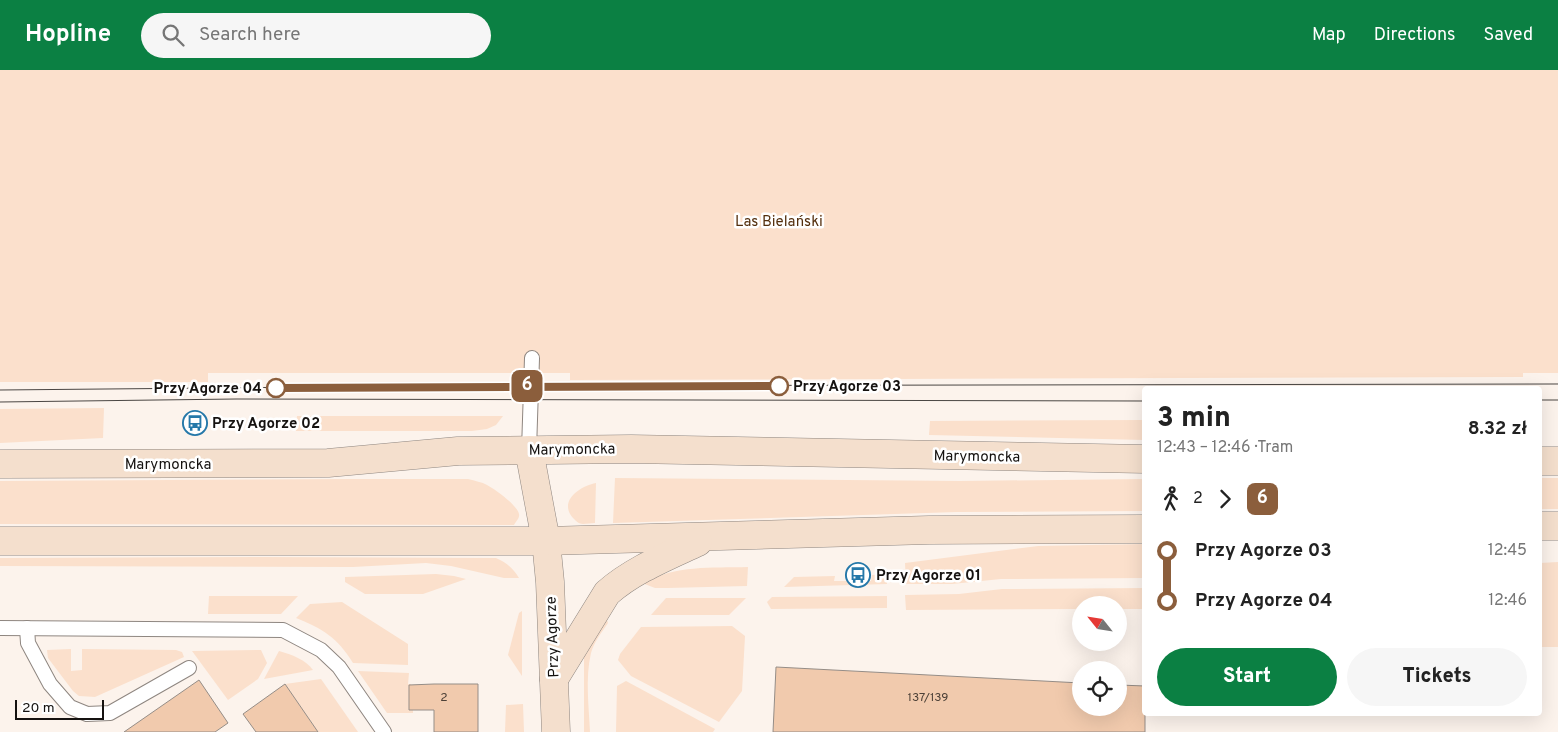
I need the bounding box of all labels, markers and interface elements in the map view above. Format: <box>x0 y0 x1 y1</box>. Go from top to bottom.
search box <box>141 13 491 58</box>
text: Hopline <box>25 20 111 50</box>
icon: search <box>159 21 187 49</box>
text: Search here <box>199 23 301 47</box>
text: Map <box>1312 24 1346 47</box>
text: Directions <box>1374 24 1456 47</box>
text: Saved <box>1484 24 1533 47</box>
park label: Las Bielański <box>735 213 823 232</box>
line badge: 6 <box>511 370 543 402</box>
text: 6 <box>521 374 533 397</box>
marker: Przy Agorze 03 <box>769 376 789 396</box>
marker: Przy Agorze 04 <box>266 378 286 398</box>
place label: Przy Agorze 03 <box>793 378 901 397</box>
place label: Przy Agorze 04 <box>153 380 262 399</box>
text: 3 min <box>1157 401 1231 437</box>
bus stop icon: Przy Agorze 02 <box>182 410 208 436</box>
place label: Przy Agorze 02 <box>212 415 320 434</box>
text: 8.32 zł <box>1468 417 1527 441</box>
text: 12:43 – 12:46 · Tram <box>1157 438 1293 458</box>
street label: Marymoncka <box>529 440 615 461</box>
street label: Marymoncka <box>934 447 1020 468</box>
street label: Marymoncka <box>125 456 211 475</box>
icon: walk <box>1157 485 1185 513</box>
icon: forward <box>1211 485 1239 513</box>
text: 6 <box>1257 487 1268 510</box>
text: 2 <box>1193 489 1203 509</box>
text: Przy Agorze 03 <box>1195 539 1332 563</box>
text: 12:45 <box>1488 541 1527 561</box>
bus stop icon: Przy Agorze 01 <box>845 562 871 588</box>
place label: Przy Agorze 01 <box>876 567 981 586</box>
text: Przy Agorze 04 <box>1195 589 1333 613</box>
text: 12:46 <box>1488 591 1527 611</box>
street label: Przy Agorze <box>543 596 564 678</box>
north arrow <box>1072 596 1128 651</box>
map controls <box>1072 596 1127 716</box>
button: Start <box>1157 648 1337 706</box>
button: Tickets <box>1347 648 1527 706</box>
button: locate <box>1072 661 1127 716</box>
house number: 2 <box>440 690 448 706</box>
house number: 137/139 <box>907 690 949 706</box>
scale bar <box>15 697 104 720</box>
text: 20 m <box>22 700 55 717</box>

